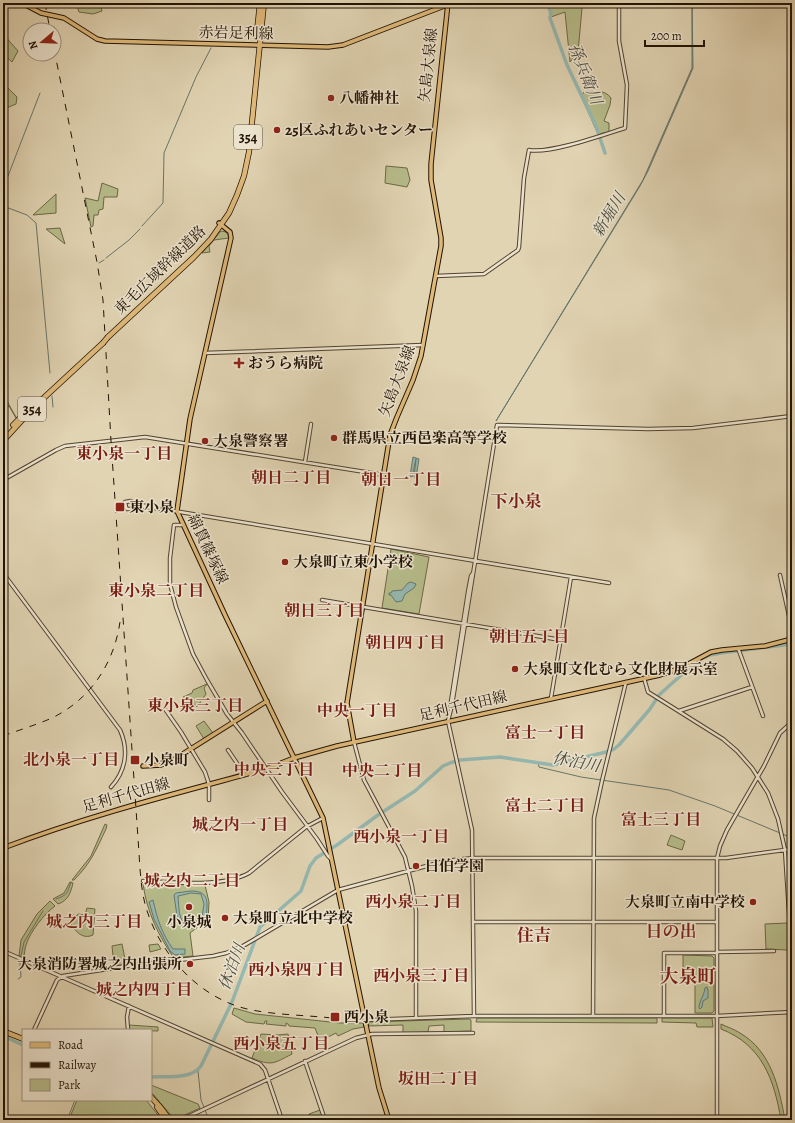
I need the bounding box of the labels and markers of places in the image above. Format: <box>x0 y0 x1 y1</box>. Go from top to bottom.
place label: 八幡神社 <box>339 88 399 108</box>
marker: 八幡神社 <box>326 93 336 103</box>
place label: 25区ふれあいセンター <box>285 120 433 140</box>
marker: 25区ふれあいセンター <box>272 125 282 135</box>
place label: おうら病院 <box>248 353 323 373</box>
marker: おうら病院 <box>233 357 245 369</box>
place label: 群馬県立西邑楽高等学校 <box>342 428 507 448</box>
place label: 大泉警察署 <box>213 431 288 451</box>
marker: 群馬県立西邑楽高等学校 <box>329 433 339 443</box>
marker: 大泉警察署 <box>200 436 210 446</box>
place label: 東小泉 <box>129 497 174 517</box>
marker: 東小泉 <box>114 501 126 513</box>
place label: 大泉町立東小学校 <box>293 552 413 572</box>
marker: 大泉町立東小学校 <box>280 557 290 567</box>
place label: 大泉町文化むら文化財展示室 <box>523 659 718 679</box>
marker: 大泉町文化むら文化財展示室 <box>510 664 520 674</box>
place label: 小泉町 <box>144 750 189 770</box>
marker: 小泉町 <box>129 754 141 766</box>
place label: 日伯学園 <box>424 856 484 876</box>
marker: 日伯学園 <box>411 861 421 871</box>
place label: 大泉町立南中学校 <box>625 892 745 912</box>
marker: 大泉町立南中学校 <box>748 897 758 907</box>
marker: 小泉城 <box>184 902 194 912</box>
place label: 大泉町立北中学校 <box>233 908 353 928</box>
place label: 小泉城 <box>166 912 212 932</box>
marker: 大泉町立北中学校 <box>220 913 230 923</box>
place label: 大泉消防署城之内出張所 <box>17 954 182 974</box>
marker: 大泉消防署城之内出張所 <box>185 959 195 969</box>
place label: 西小泉 <box>344 1007 389 1027</box>
marker: 西小泉 <box>329 1011 341 1023</box>

